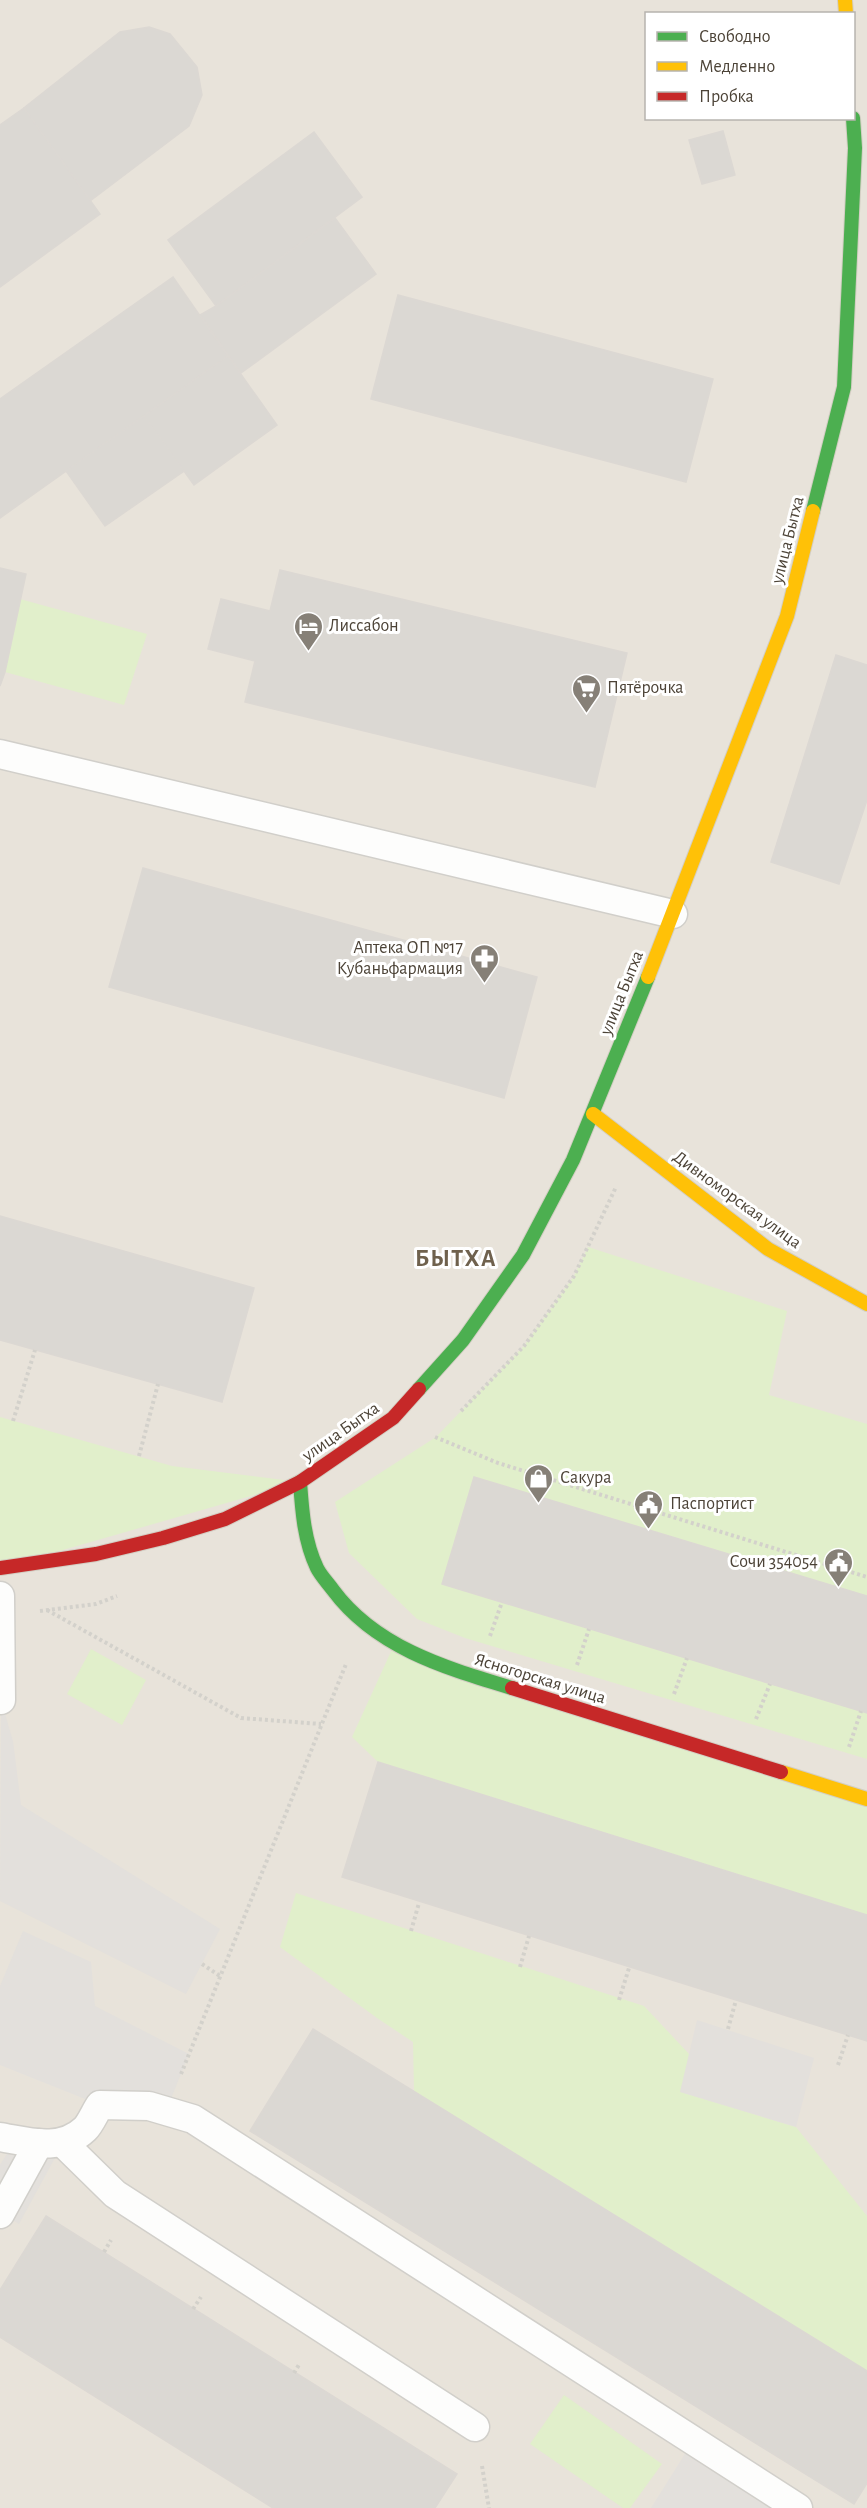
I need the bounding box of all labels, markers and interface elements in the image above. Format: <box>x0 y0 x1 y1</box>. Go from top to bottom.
legend <box>645 12 855 120</box>
text: Свободно <box>699 27 771 46</box>
text: Медленно <box>699 58 775 76</box>
text: Пробка <box>699 87 754 106</box>
street label: улица Бытха <box>768 495 808 586</box>
hotel icon: Лиссабон <box>292 610 324 652</box>
place label: Лиссабон <box>329 616 399 635</box>
supermarket icon: Пятёрочка <box>570 672 602 714</box>
place label: Пятёрочка <box>607 679 684 697</box>
place label: Аптека ОП №17 Кубаньфармация <box>337 939 463 978</box>
pharmacy icon: Аптека ОП №17 Кубаньфармация <box>468 942 500 984</box>
street label: улица Бытха <box>597 948 647 1039</box>
street label: Дивноморская улица <box>670 1148 804 1252</box>
district label: БЫТХА <box>415 1247 497 1271</box>
street label: улица Бытха <box>299 1399 383 1466</box>
shop icon: Сакура <box>523 1462 555 1504</box>
place label: Сакура <box>560 1469 611 1487</box>
public building icon: Паспортист <box>633 1488 665 1530</box>
place label: Паспортист <box>670 1495 754 1513</box>
public building icon: Сочи 354054 <box>823 1546 855 1588</box>
place label: Сочи 354054 <box>730 1553 818 1571</box>
street label: Ясногорская улица <box>472 1650 608 1708</box>

